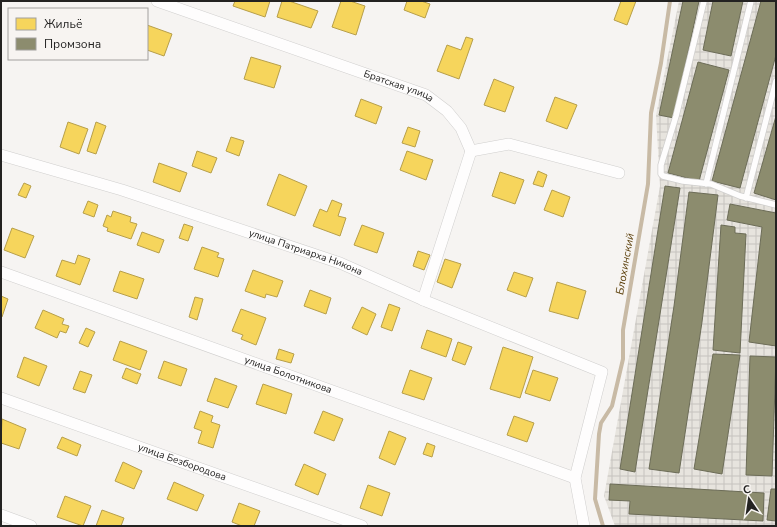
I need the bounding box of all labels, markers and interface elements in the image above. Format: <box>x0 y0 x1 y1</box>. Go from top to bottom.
legend <box>8 8 148 60</box>
text: Жильё <box>44 16 82 32</box>
text: Промзона <box>44 36 101 52</box>
street label: Братская улица <box>362 67 437 105</box>
street label: улица Патриарха Никона <box>247 226 365 279</box>
water label: Блохинский <box>612 232 638 296</box>
street label: улица Болотникова <box>242 353 334 397</box>
street label: улица Безбородова <box>136 440 228 484</box>
north arrow <box>729 479 769 519</box>
text: С <box>742 481 753 498</box>

